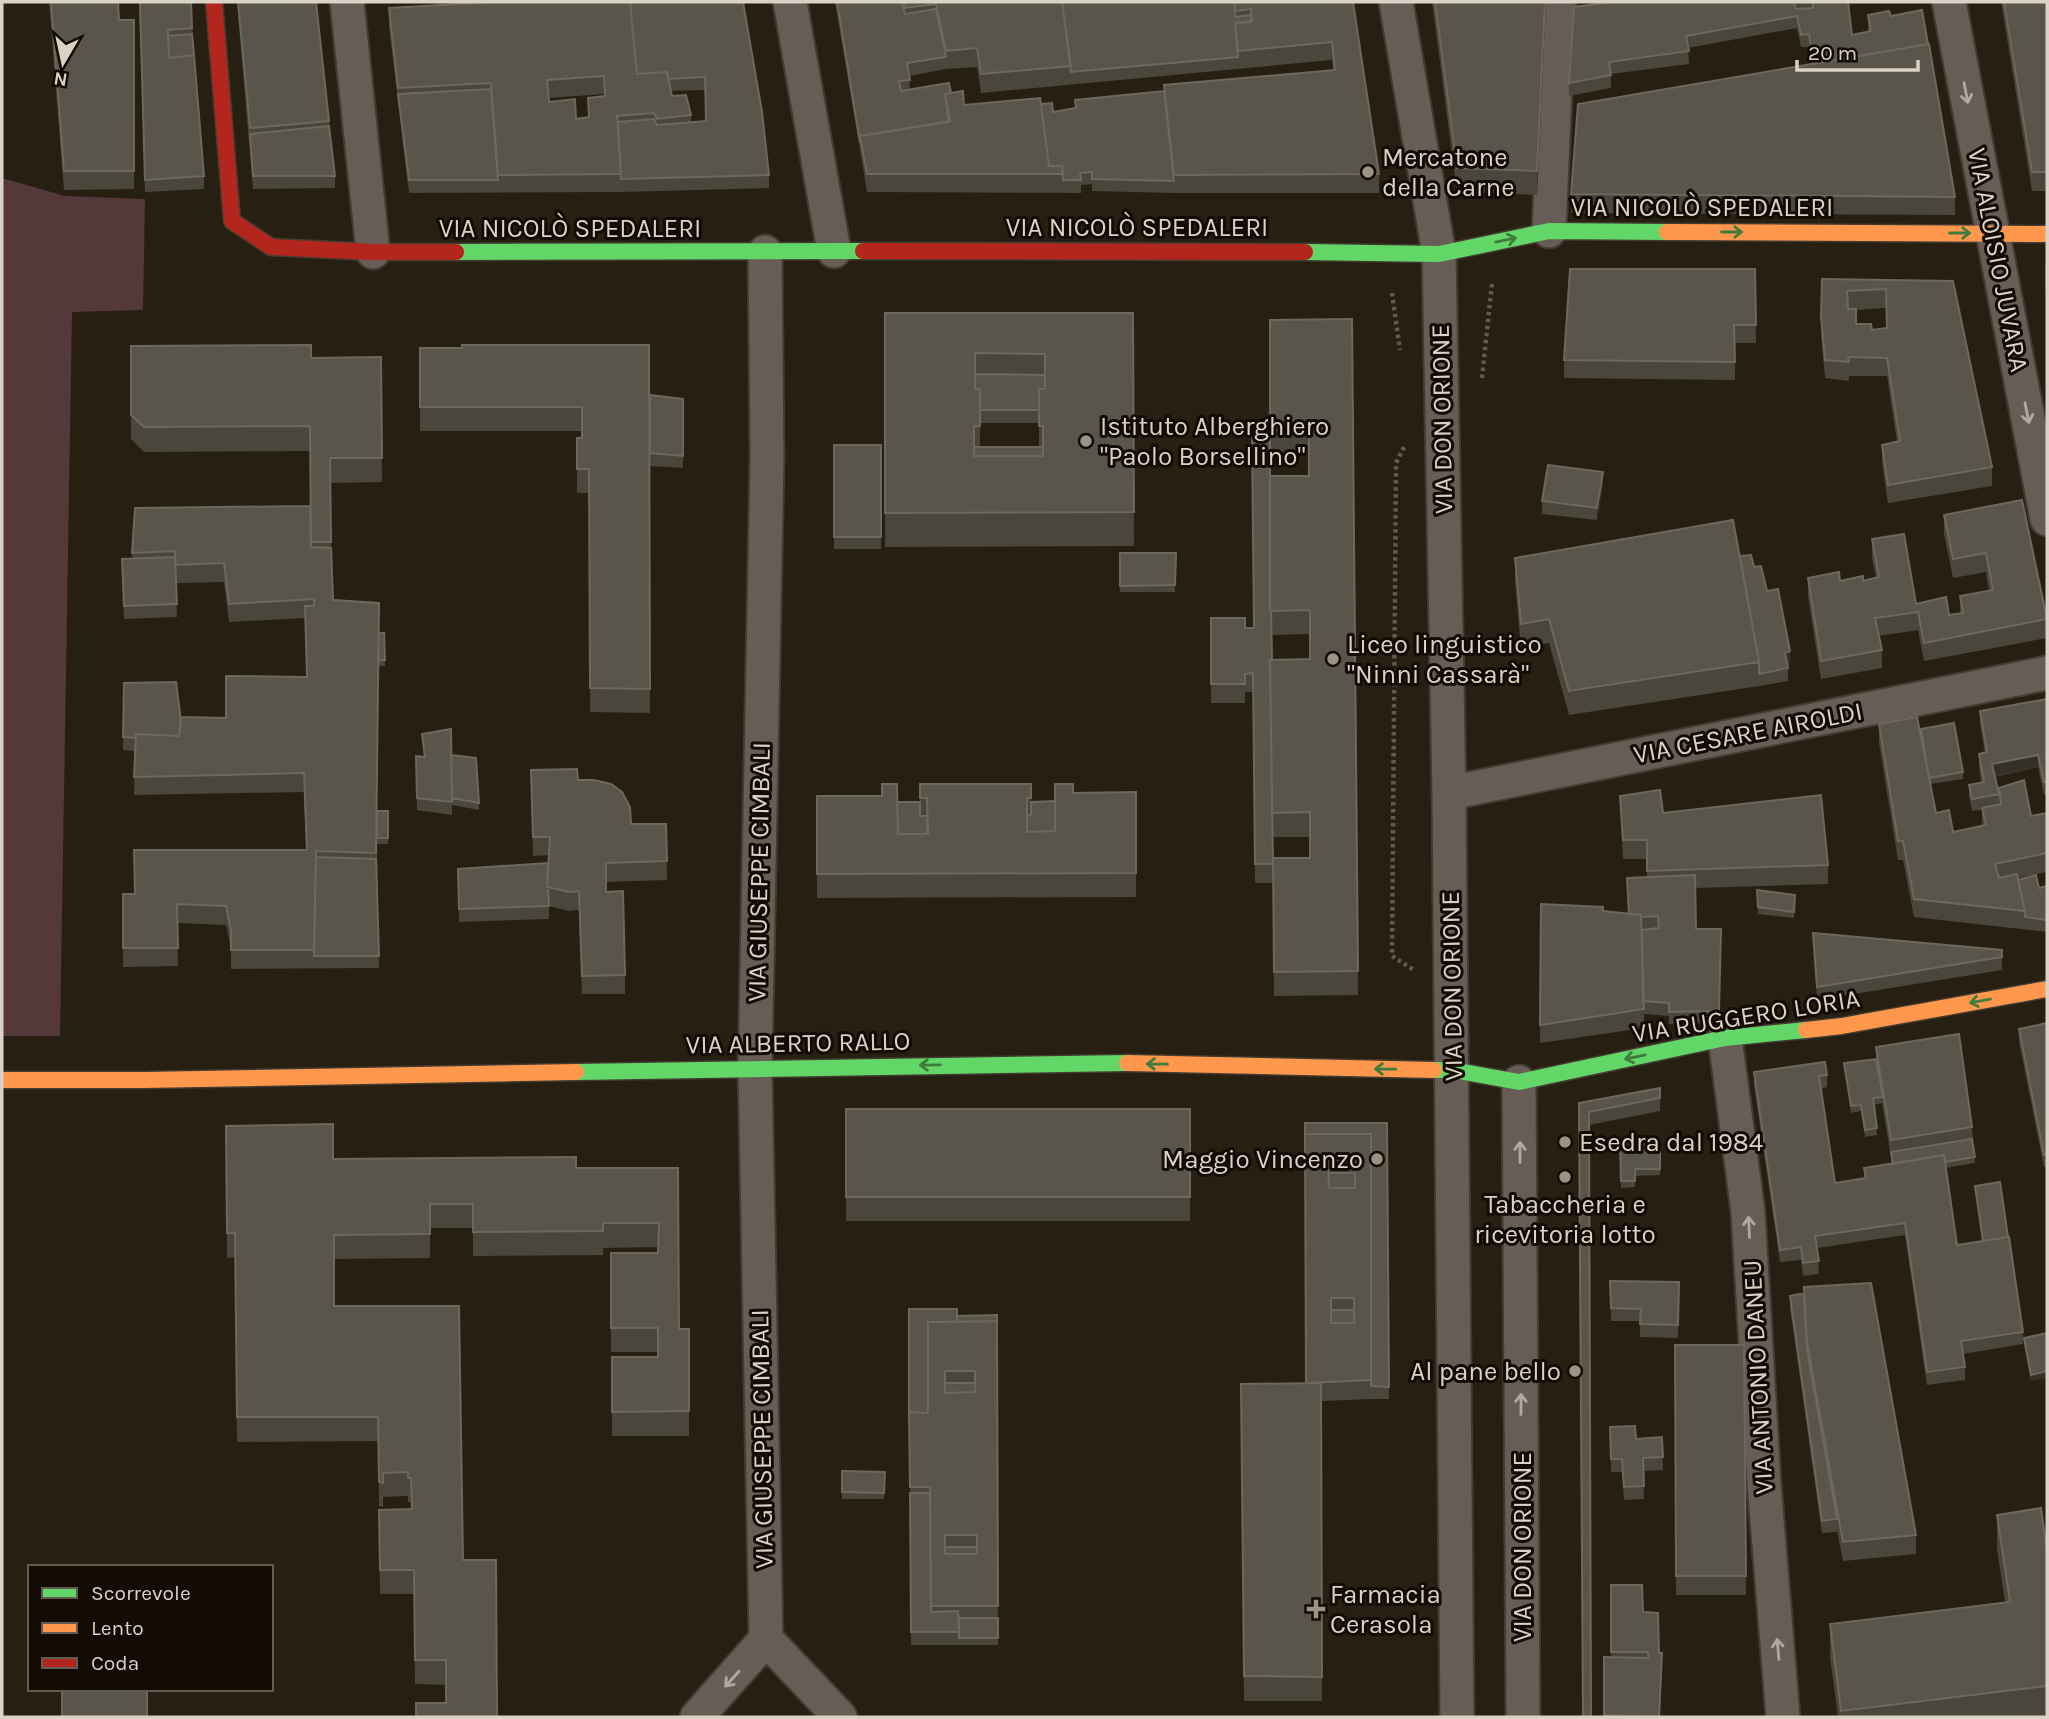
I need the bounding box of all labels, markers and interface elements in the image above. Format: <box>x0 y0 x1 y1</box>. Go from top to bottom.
north arrow <box>28 28 98 98</box>
scale bar <box>1797 28 1918 72</box>
text: 20 m <box>1808 41 1857 65</box>
text: N <box>52 67 69 91</box>
one-way arrow <box>1960 81 1973 104</box>
place label: Mercatone della Carne <box>1382 142 1515 203</box>
street label: VIA ALOISIO JUVARA <box>1961 146 2035 375</box>
marker: Mercatone della Carne <box>1360 164 1376 180</box>
street label: VIA NICOLÒ SPEDALERI <box>1571 191 1833 223</box>
street label: VIA NICOLÒ SPEDALERI <box>1006 211 1268 243</box>
street label: VIA NICOLÒ SPEDALERI <box>439 212 701 244</box>
one-way arrow <box>1721 225 1744 239</box>
one-way arrow <box>1948 226 1971 240</box>
one-way arrow <box>1494 233 1517 247</box>
street label: VIA DON ORIONE <box>1425 324 1459 514</box>
one-way arrow <box>2021 401 2034 424</box>
place label: Istituto Alberghiero "Paolo Borsellino" <box>1100 411 1329 472</box>
marker: Istituto Alberghiero "Paolo Borsellino" <box>1078 433 1094 449</box>
place label: Liceo linguistico "Ninni Cassarà" <box>1347 629 1542 690</box>
marker: Liceo linguistico "Ninni Cassarà" <box>1325 651 1341 667</box>
street label: VIA CESARE AIROLDI <box>1631 696 1865 770</box>
street label: VIA GIUSEPPE CIMBALI <box>741 742 777 1002</box>
street label: VIA DON ORIONE <box>1435 891 1469 1081</box>
street label: VIA RUGGERO LORIA <box>1630 983 1862 1049</box>
one-way arrow <box>1969 995 1992 1008</box>
street label: VIA ALBERTO RALLO <box>685 1026 911 1060</box>
one-way arrow <box>1624 1051 1647 1065</box>
one-way arrow <box>1146 1057 1169 1070</box>
one-way arrow <box>918 1058 941 1072</box>
one-way arrow <box>1373 1062 1396 1076</box>
place label: Esedra dal 1984 <box>1579 1127 1763 1158</box>
marker: Esedra dal 1984 <box>1557 1134 1573 1150</box>
one-way arrow <box>1513 1141 1527 1164</box>
place label: Maggio Vincenzo <box>1162 1144 1363 1175</box>
marker: Maggio Vincenzo <box>1369 1151 1385 1167</box>
marker: Tabaccheria e ricevitoria lotto <box>1557 1169 1573 1185</box>
place label: Tabaccheria e ricevitoria lotto <box>1474 1189 1656 1250</box>
one-way arrow <box>1742 1216 1755 1238</box>
street label: VIA ANTONIO DANEU <box>1736 1259 1780 1495</box>
street label: VIA GIUSEPPE CIMBALI <box>744 1309 780 1569</box>
place label: Al pane bello <box>1410 1356 1561 1387</box>
marker: Al pane bello <box>1567 1363 1583 1379</box>
one-way arrow <box>1514 1393 1528 1416</box>
street label: VIA DON ORIONE <box>1507 1452 1538 1642</box>
legend <box>28 1565 273 1691</box>
place label: Farmacia Cerasola <box>1330 1579 1441 1640</box>
text: Scorrevole <box>91 1581 191 1605</box>
marker: Farmacia Cerasola <box>1308 1601 1324 1617</box>
text: Lento <box>91 1616 144 1640</box>
one-way arrow <box>1771 1638 1784 1661</box>
text: Coda <box>91 1651 139 1675</box>
one-way arrow <box>724 1670 741 1687</box>

